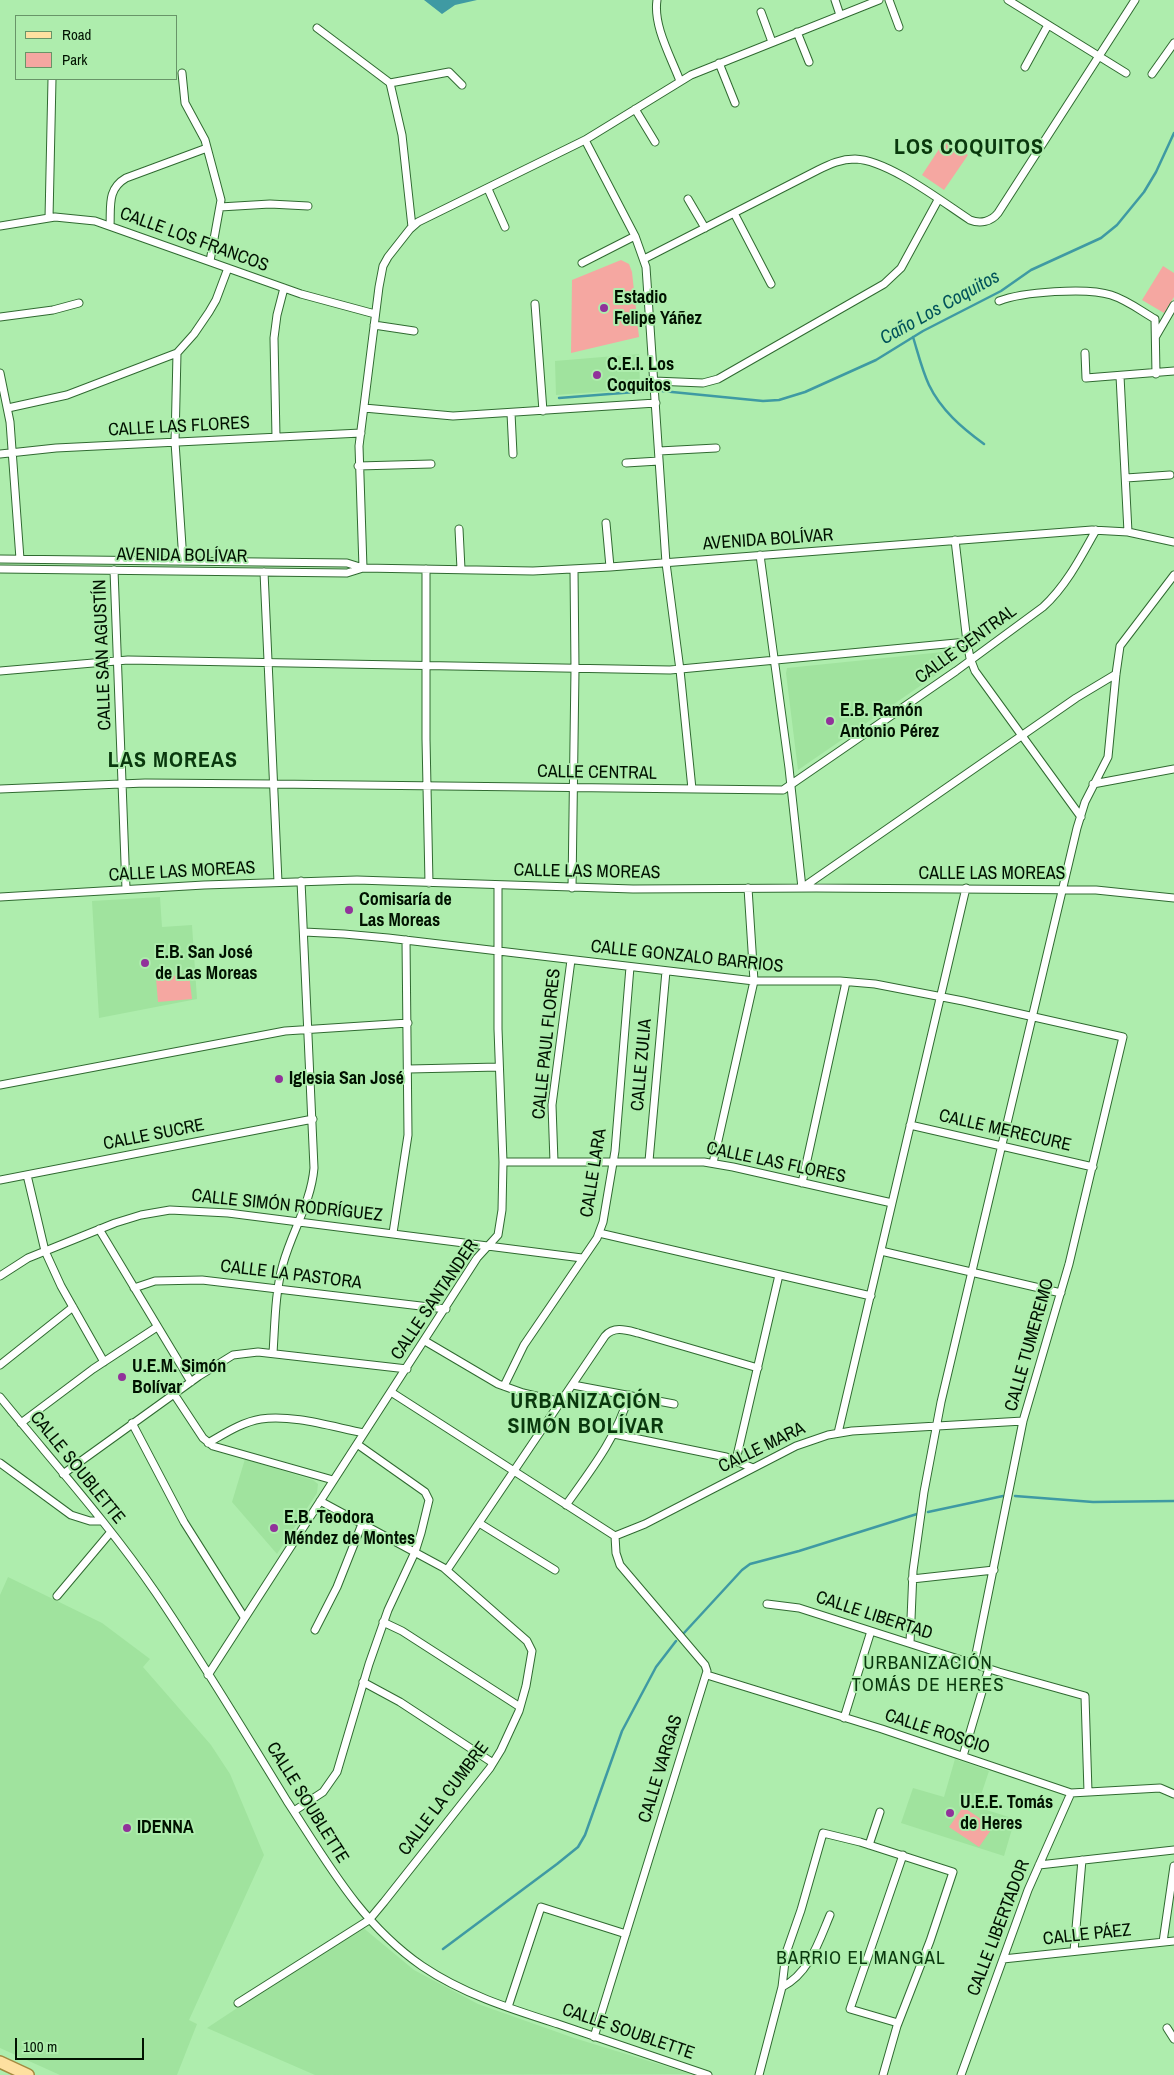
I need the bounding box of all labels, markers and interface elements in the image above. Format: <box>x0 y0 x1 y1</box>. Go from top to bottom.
legend <box>15 15 178 80</box>
text: Road <box>62 24 91 45</box>
text: Park <box>62 49 87 70</box>
district label: LOS COQUITOS <box>892 135 1046 161</box>
street label: CALLE LOS FRANCOS <box>117 203 271 277</box>
water label: Caño Los Coquitos <box>876 266 1004 350</box>
place label: Estadio Felipe Yáñez <box>614 287 702 330</box>
marker: Estadio Felipe Yáñez <box>598 302 610 314</box>
place label: C.E.I. Los Coquitos <box>607 354 674 396</box>
marker: C.E.I. Los Coquitos <box>591 369 603 381</box>
street label: CALLE LAS FLORES <box>108 413 250 441</box>
street label: AVENIDA BOLÍVAR <box>702 525 834 555</box>
street label: AVENIDA BOLÍVAR <box>116 544 248 568</box>
street label: CALLE SAN AGUSTÍN <box>90 579 116 731</box>
street label: CALLE CENTRAL <box>911 601 1021 689</box>
place label: E.B. Ramón Antonio Pérez <box>840 700 939 742</box>
marker: E.B. Ramón Antonio Pérez <box>824 715 836 727</box>
district label: LAS MOREAS <box>107 748 239 774</box>
street label: CALLE CENTRAL <box>537 761 657 785</box>
street label: CALLE LAS MOREAS <box>108 857 256 887</box>
street label: CALLE LAS MOREAS <box>513 860 661 884</box>
street label: CALLE LAS MOREAS <box>919 863 1065 885</box>
place label: Comisaría de Las Moreas <box>359 889 452 932</box>
marker: Comisaría de Las Moreas <box>343 904 355 916</box>
street label: CALLE GONZALO BARRIOS <box>590 936 784 978</box>
place label: E.B. San José de Las Moreas <box>155 942 258 984</box>
marker: E.B. San José de Las Moreas <box>139 957 151 969</box>
street label: CALLE PAUL FLORES <box>528 968 566 1120</box>
street label: CALLE ZULIA <box>627 1018 657 1112</box>
place label: Iglesia San José <box>289 1068 404 1090</box>
marker: Iglesia San José <box>273 1073 285 1085</box>
street label: CALLE MERECURE <box>937 1105 1073 1157</box>
street label: CALLE SUCRE <box>102 1115 206 1155</box>
street label: CALLE LARA <box>576 1127 612 1219</box>
street label: CALLE LAS FLORES <box>704 1138 848 1188</box>
street label: CALLE SIMÓN RODRÍGUEZ <box>190 1185 384 1227</box>
street label: CALLE SANTANDER <box>387 1236 483 1364</box>
street label: CALLE LA PASTORA <box>219 1256 363 1294</box>
street label: CALLE TUMEREMO <box>1001 1276 1059 1414</box>
place label: U.E.M. Simón Bolívar <box>132 1356 226 1398</box>
marker: U.E.M. Simón Bolívar <box>116 1371 128 1383</box>
district label: URBANIZACIÓN SIMÓN BOLÍVAR <box>506 1389 666 1440</box>
street label: CALLE SOUBLETTE <box>25 1407 129 1529</box>
street label: CALLE MARA <box>715 1418 809 1478</box>
place label: E.B. Teodora Méndez de Montes <box>284 1507 415 1550</box>
marker: E.B. Teodora Méndez de Montes <box>268 1522 280 1534</box>
street label: CALLE LIBERTAD <box>813 1587 935 1645</box>
district label: URBANIZACIÓN TOMÁS DE HERES <box>850 1653 1006 1697</box>
street label: CALLE ROSCIO <box>882 1705 992 1759</box>
street label: CALLE VARGAS <box>634 1713 688 1825</box>
street label: CALLE SOUBLETTE <box>261 1738 353 1868</box>
street label: CALLE LA CUMBRE <box>394 1738 494 1860</box>
place label: U.E.E. Tomás de Heres <box>960 1792 1053 1835</box>
marker: U.E.E. Tomás de Heres <box>944 1807 956 1819</box>
place label: IDENNA <box>137 1817 194 1839</box>
marker: IDENNA <box>121 1822 133 1834</box>
street label: CALLE LIBERTADOR <box>963 1857 1035 1999</box>
street label: CALLE PÁEZ <box>1042 1920 1132 1950</box>
district label: BARRIO EL MANGAL <box>774 1948 948 1970</box>
street label: CALLE SOUBLETTE <box>559 1999 697 2065</box>
scale bar <box>18 2028 146 2060</box>
text: 100 m <box>23 2036 57 2057</box>

